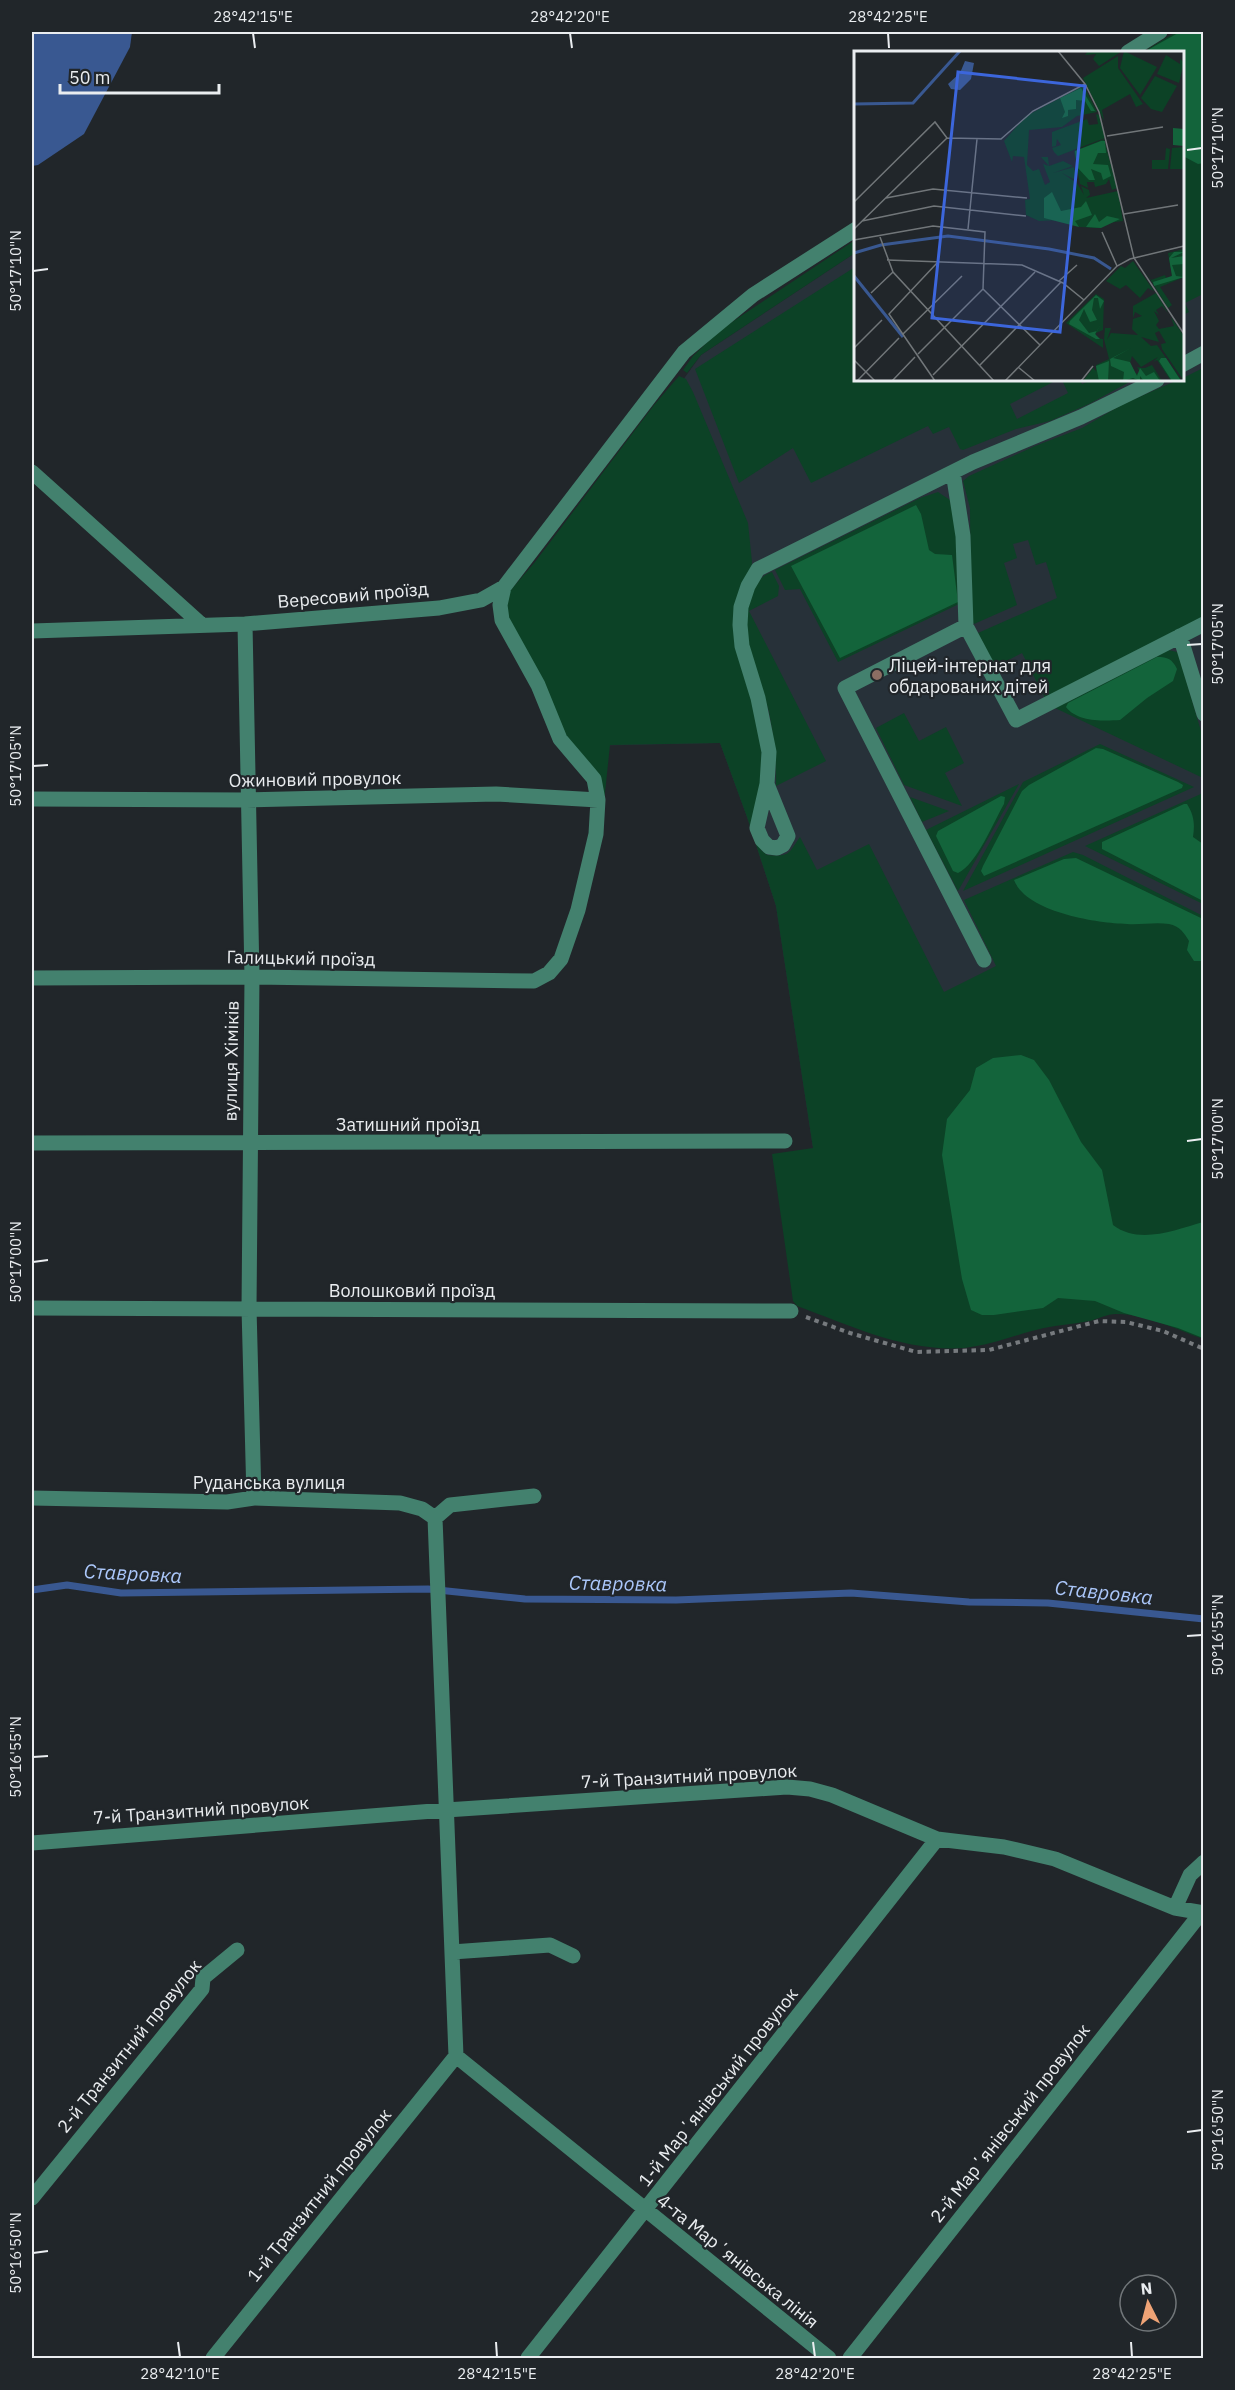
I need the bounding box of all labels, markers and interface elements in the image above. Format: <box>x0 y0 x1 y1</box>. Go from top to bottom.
text: 28°42'15"E <box>213 7 293 26</box>
text: 28°42'20"E <box>530 7 610 26</box>
text: 28°42'25"E <box>848 7 928 26</box>
inset map <box>854 51 1184 381</box>
scale bar <box>60 57 219 95</box>
text: 50 m <box>69 66 111 89</box>
text: 50°17'10"N <box>1208 107 1227 189</box>
text: 50°17'10"N <box>6 230 25 312</box>
street label: Вересовий проїзд <box>277 577 430 613</box>
text: 50°17'05"N <box>1208 603 1227 685</box>
place label: Ліцей-інтернат для обдарованих дітей <box>889 654 1051 698</box>
marker: Ліцей-інтернат для обдарованих дітей <box>870 668 884 682</box>
text: 50°17'05"N <box>6 725 25 807</box>
street label: Ожиновий провулок <box>228 766 402 792</box>
street label: Галицький проїзд <box>227 945 376 971</box>
street label: вулиця Хіміків <box>218 1000 244 1122</box>
text: 50°17'00"N <box>1208 1098 1227 1180</box>
street label: Затишний проїзд <box>336 1113 480 1136</box>
text: 50°17'00"N <box>6 1221 25 1303</box>
street label: Волошковий проїзд <box>329 1279 496 1302</box>
street label: Руданська вулиця <box>193 1471 345 1494</box>
water label: Ставровка <box>83 1557 183 1589</box>
water label: Ставровка <box>569 1569 667 1597</box>
water label: Ставровка <box>1054 1573 1154 1611</box>
text: 50°16'55"N <box>1208 1594 1227 1676</box>
text: 50°16'55"N <box>6 1716 25 1798</box>
street label: 7-й Транзитний провулок <box>580 1759 798 1793</box>
street label: 7-й Транзитний провулок <box>92 1791 310 1829</box>
street label: 2-й Транзитний провулок <box>52 1955 206 2137</box>
street label: 1-й Марʼянівський провулок <box>633 1983 803 2191</box>
street label: 2-й Марʼянівський провулок <box>925 2019 1095 2227</box>
text: 50°16'50"N <box>1208 2089 1227 2171</box>
street label: 1-й Транзитний провулок <box>242 2104 396 2286</box>
street label: 4-та Марʼянівська лінія <box>653 2189 823 2333</box>
text: 50°16'50"N <box>6 2212 25 2294</box>
north arrow <box>1118 2273 1178 2333</box>
text: N <box>1140 2278 1153 2299</box>
text: 28°42'10"E <box>140 2364 220 2383</box>
text: 28°42'15"E <box>457 2364 537 2383</box>
text: 28°42'20"E <box>775 2364 855 2383</box>
text: 28°42'25"E <box>1092 2364 1172 2383</box>

